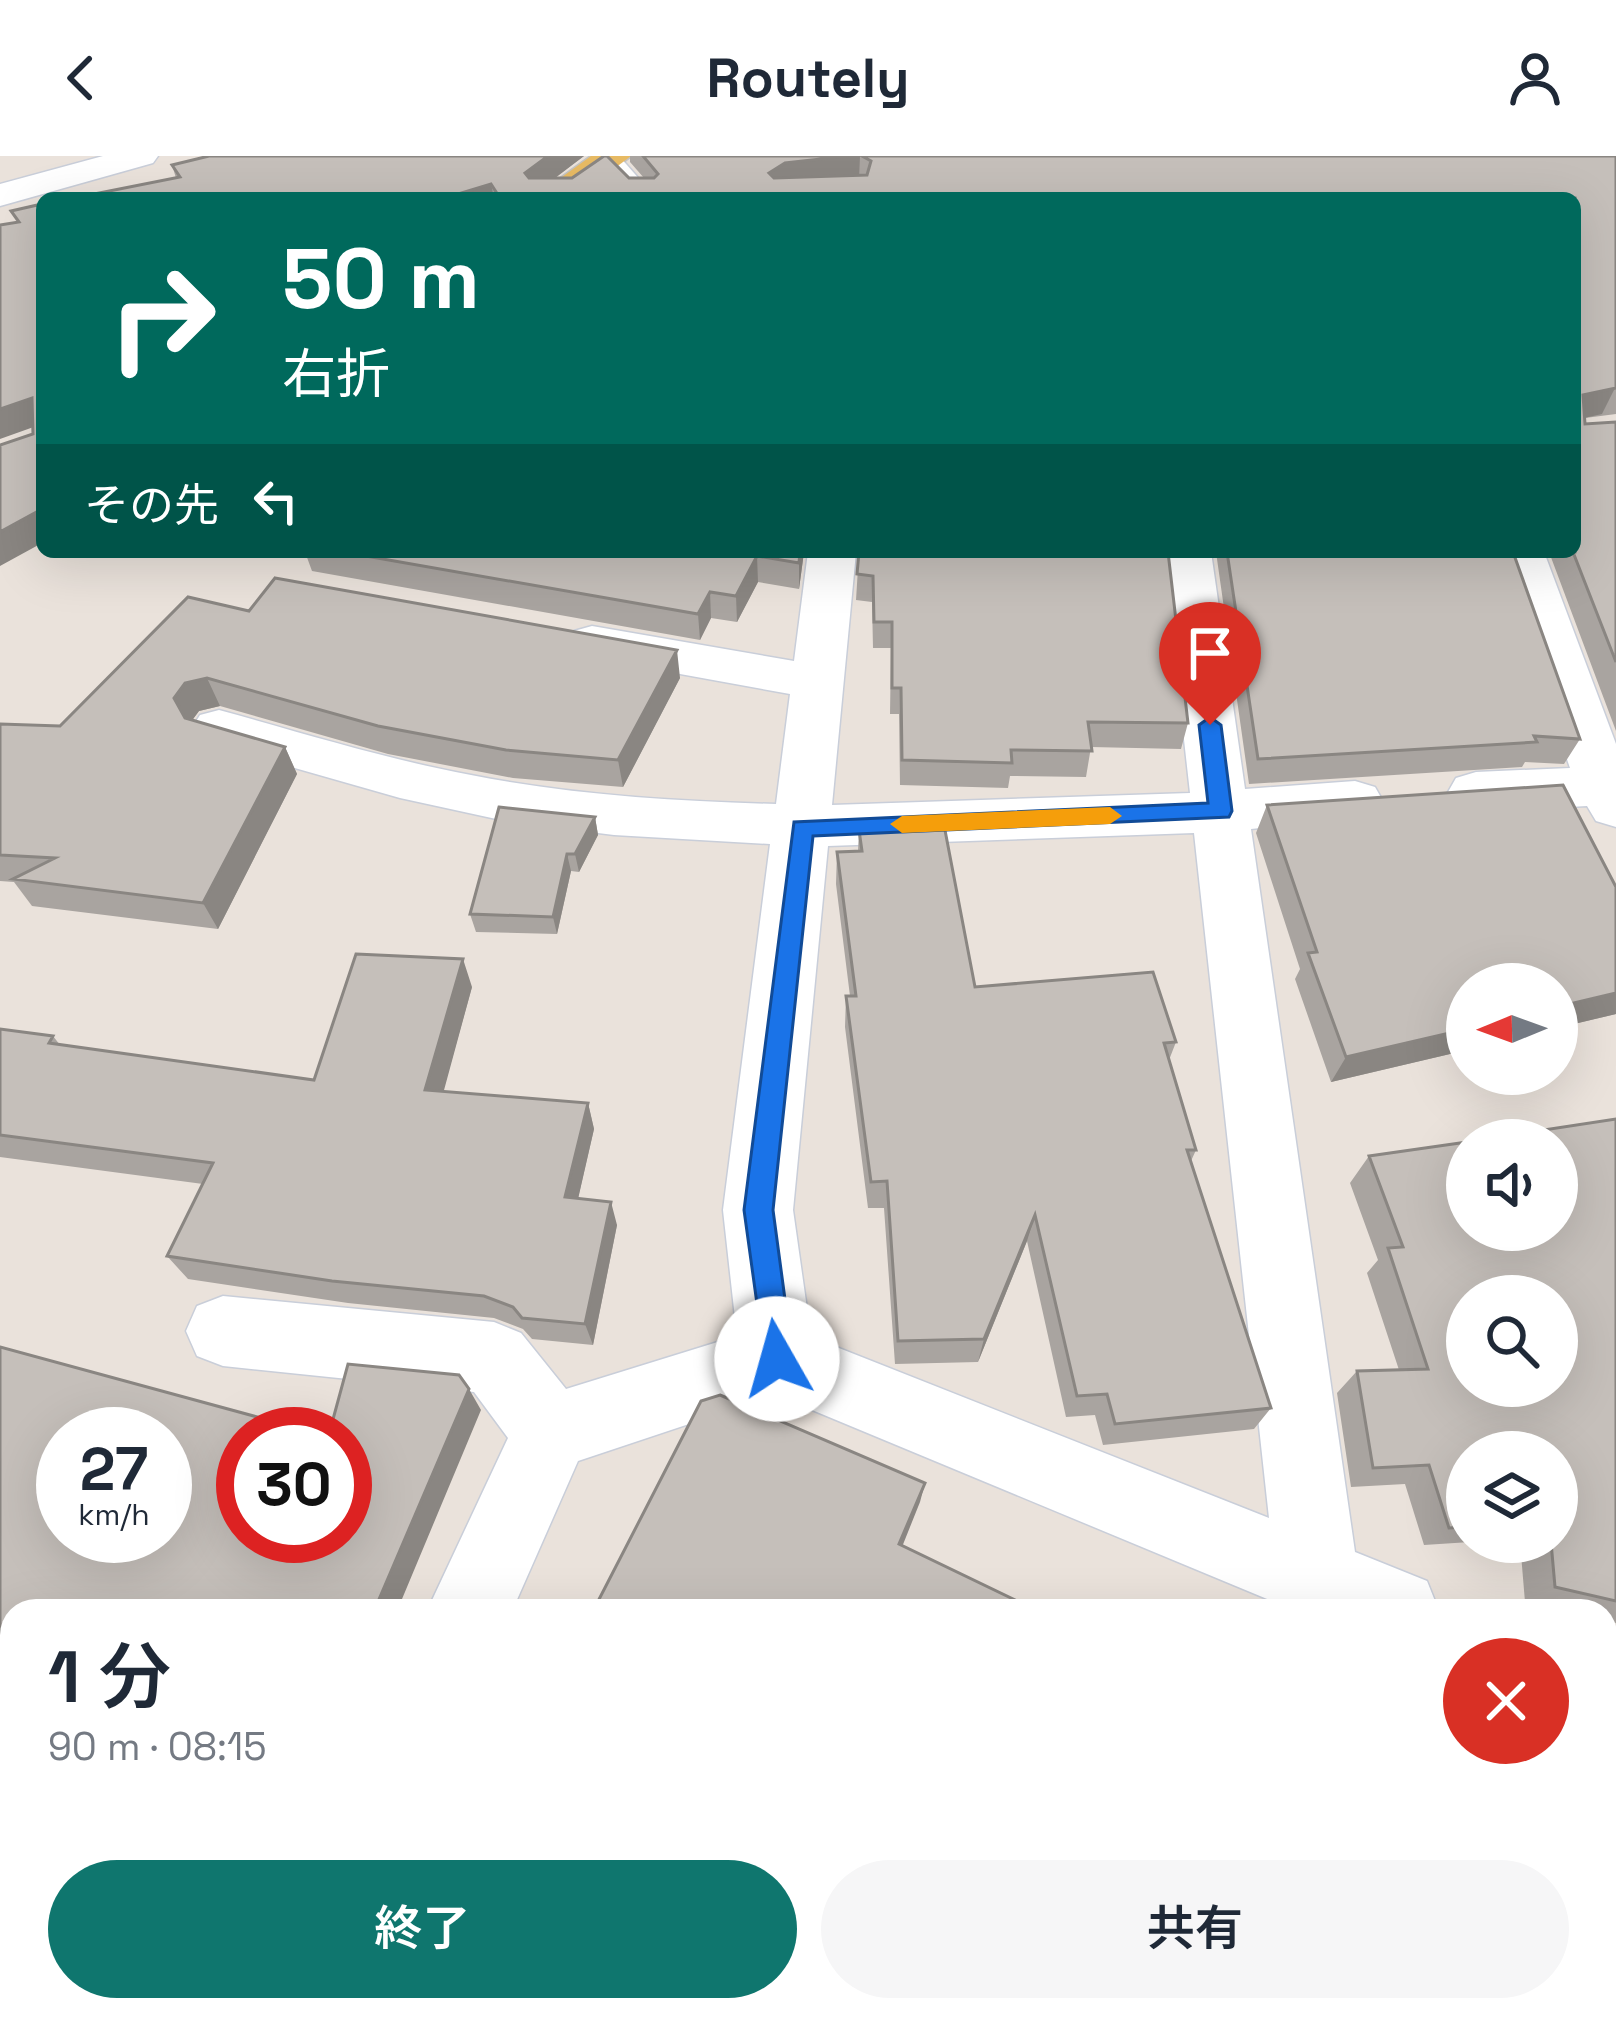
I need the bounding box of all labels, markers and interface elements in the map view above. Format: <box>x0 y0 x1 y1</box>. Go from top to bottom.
text: Routely <box>707 44 909 113</box>
icon: back <box>48 45 114 111</box>
icon: person <box>1502 45 1568 111</box>
text: 50 m <box>282 225 480 333</box>
icon: right <box>84 240 240 396</box>
text: 右折 <box>282 340 390 409</box>
icon: left <box>243 468 309 534</box>
text: その先 <box>84 477 219 534</box>
pin <box>1159 602 1261 725</box>
icon: arrive <box>1177 620 1243 686</box>
north arrow <box>1446 963 1578 1095</box>
map controls <box>1446 963 1578 1563</box>
button: sound <box>1446 1119 1578 1251</box>
button: search <box>1446 1275 1578 1407</box>
position arrow <box>714 1296 840 1422</box>
speed limit sign: 30 <box>216 1407 372 1563</box>
text: 27 <box>80 1431 148 1508</box>
button: layers <box>1446 1431 1578 1563</box>
text: km/h <box>78 1495 150 1534</box>
text: 1 分 <box>48 1631 171 1723</box>
button: close <box>1443 1638 1569 1764</box>
text: 90 m · 08:15 <box>48 1722 267 1771</box>
button: 終了 <box>48 1860 797 1998</box>
button: 共有 <box>821 1860 1569 1998</box>

